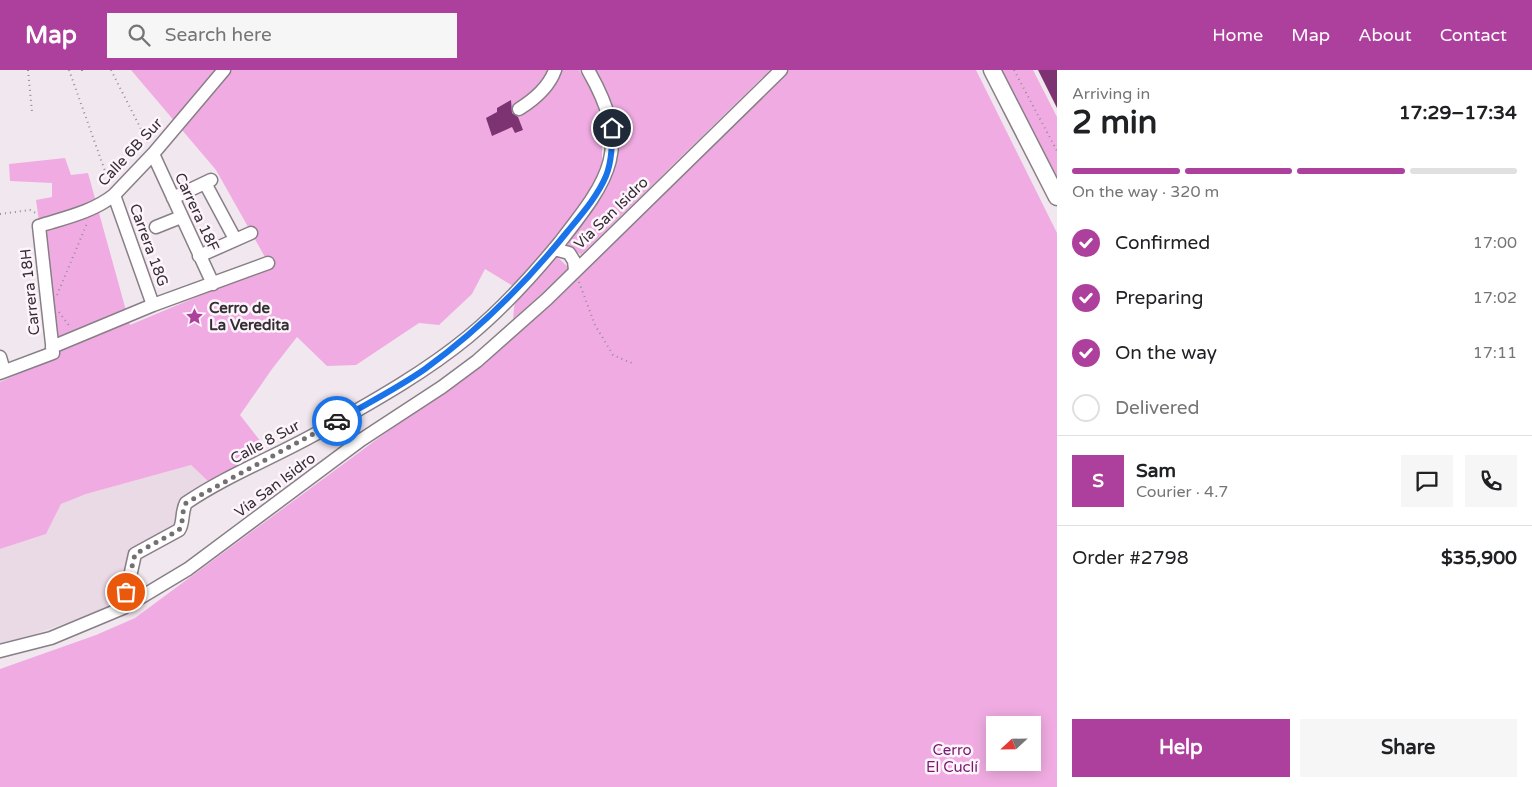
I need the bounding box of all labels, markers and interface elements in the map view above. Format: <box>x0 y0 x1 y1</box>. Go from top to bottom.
search box <box>107 13 457 58</box>
text: Map <box>25 21 77 50</box>
icon: search <box>125 21 153 49</box>
text: Search here <box>165 24 272 46</box>
text: Home <box>1212 24 1263 46</box>
text: Map <box>1291 24 1330 46</box>
text: About <box>1358 24 1412 46</box>
text: Contact <box>1440 24 1507 46</box>
text: Arriving in <box>1072 84 1150 104</box>
text: 17:29–17:34 <box>1399 102 1517 124</box>
text: 2 min <box>1072 104 1157 142</box>
pin <box>591 107 633 149</box>
street label: Calle 6B Sur <box>94 114 166 190</box>
icon: home <box>598 114 626 142</box>
street label: Carrera 18F <box>171 170 223 254</box>
street label: Vía San Isidro <box>570 173 652 253</box>
text: On the way · 320 m <box>1072 182 1219 202</box>
street label: Carrera 18G <box>126 201 172 289</box>
icon: check <box>1072 229 1100 257</box>
text: Confirmed <box>1115 232 1210 254</box>
text: 17:00 <box>1473 233 1517 253</box>
street label: Carrera 18H <box>17 248 43 336</box>
icon: check <box>1072 284 1100 312</box>
text: Preparing <box>1115 287 1204 309</box>
text: 17:02 <box>1473 288 1517 308</box>
place label: Cerro de La Veredita <box>209 299 289 334</box>
place icon: Cerro de La Veredita <box>185 307 205 327</box>
icon: check <box>1072 339 1100 367</box>
text: On the way <box>1115 342 1217 364</box>
text: 17:11 <box>1473 343 1517 363</box>
courier <box>312 396 362 446</box>
text: Delivered <box>1115 397 1200 419</box>
icon: car <box>323 407 351 435</box>
street label: Calle 8 Sur <box>227 416 303 468</box>
street label: Vía San Isidro <box>231 449 319 521</box>
button: chat <box>1401 455 1453 507</box>
button: phone <box>1465 455 1517 507</box>
text: Sam <box>1136 460 1176 482</box>
text: S <box>1092 470 1104 492</box>
text: Courier · 4.7 <box>1136 482 1228 502</box>
text: Order #2798 <box>1072 547 1189 569</box>
text: $35,900 <box>1441 547 1517 569</box>
pin <box>105 571 147 613</box>
icon: bag <box>112 578 140 606</box>
north arrow <box>986 716 1041 771</box>
map controls <box>986 716 1041 771</box>
button: Help <box>1072 719 1290 777</box>
button: Share <box>1300 719 1517 777</box>
park label: Cerro El Cuclí <box>926 741 978 776</box>

